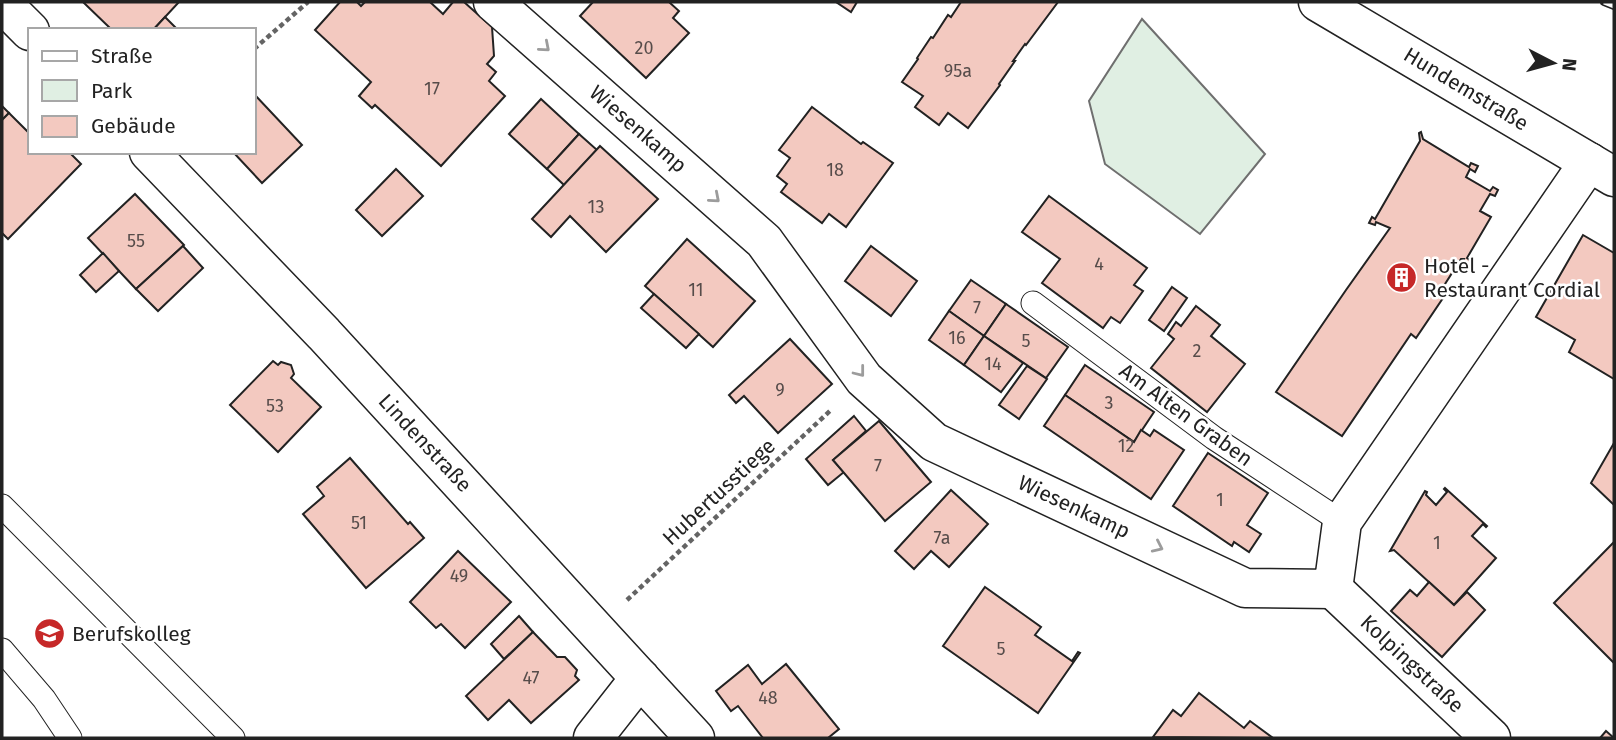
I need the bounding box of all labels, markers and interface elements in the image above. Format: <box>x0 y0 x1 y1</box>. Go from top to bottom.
legend <box>28 28 256 154</box>
north arrow <box>1518 28 1588 98</box>
house number: 20 <box>635 37 653 59</box>
one-way arrow <box>536 39 549 51</box>
street label: Hundemstraße <box>1399 42 1533 136</box>
text: Straße <box>91 43 153 69</box>
text: N <box>1557 57 1582 72</box>
house number: 95a <box>944 60 972 82</box>
text: Park <box>91 78 133 104</box>
house number: 17 <box>424 78 440 100</box>
street label: Wiesenkamp <box>584 80 692 178</box>
text: Gebäude <box>91 113 176 139</box>
house number: 18 <box>826 159 844 181</box>
one-way arrow <box>707 190 720 202</box>
house number: 13 <box>588 196 604 218</box>
house number: 55 <box>127 230 145 252</box>
house number: 4 <box>1094 253 1104 275</box>
place label: Hotel - Restaurant Cordial <box>1424 253 1600 303</box>
building icon: Hotel - Restaurant Cordial <box>1384 261 1418 295</box>
house number: 11 <box>688 279 704 301</box>
house number: 7 <box>973 297 981 319</box>
house number: 16 <box>948 327 966 349</box>
house number: 5 <box>1021 330 1031 352</box>
house number: 2 <box>1193 340 1202 362</box>
house number: 14 <box>984 353 1002 375</box>
street label: Am Alten Graben <box>1114 358 1258 472</box>
one-way arrow <box>851 364 864 377</box>
house number: 9 <box>775 379 785 401</box>
street label: Lindenstraße <box>373 388 477 498</box>
house number: 3 <box>1105 392 1113 414</box>
house number: 53 <box>266 395 284 417</box>
street label: Hubertusstiege <box>657 433 781 551</box>
house number: 12 <box>1118 435 1134 457</box>
house number: 7 <box>874 455 882 477</box>
street label: Wiesenkamp <box>1014 470 1134 544</box>
house number: 1 <box>1216 489 1224 511</box>
house number: 51 <box>351 512 367 534</box>
house number: 7a <box>933 527 951 549</box>
house number: 1 <box>1433 532 1441 554</box>
one-way arrow <box>1151 539 1163 553</box>
house number: 49 <box>450 565 468 587</box>
street label: Kolpingstraße <box>1355 609 1469 719</box>
school or university icon: Berufskolleg <box>32 617 66 651</box>
place label: Berufskolleg <box>72 621 191 647</box>
house number: 5 <box>996 638 1006 660</box>
house number: 47 <box>522 667 540 689</box>
house number: 48 <box>758 687 778 709</box>

